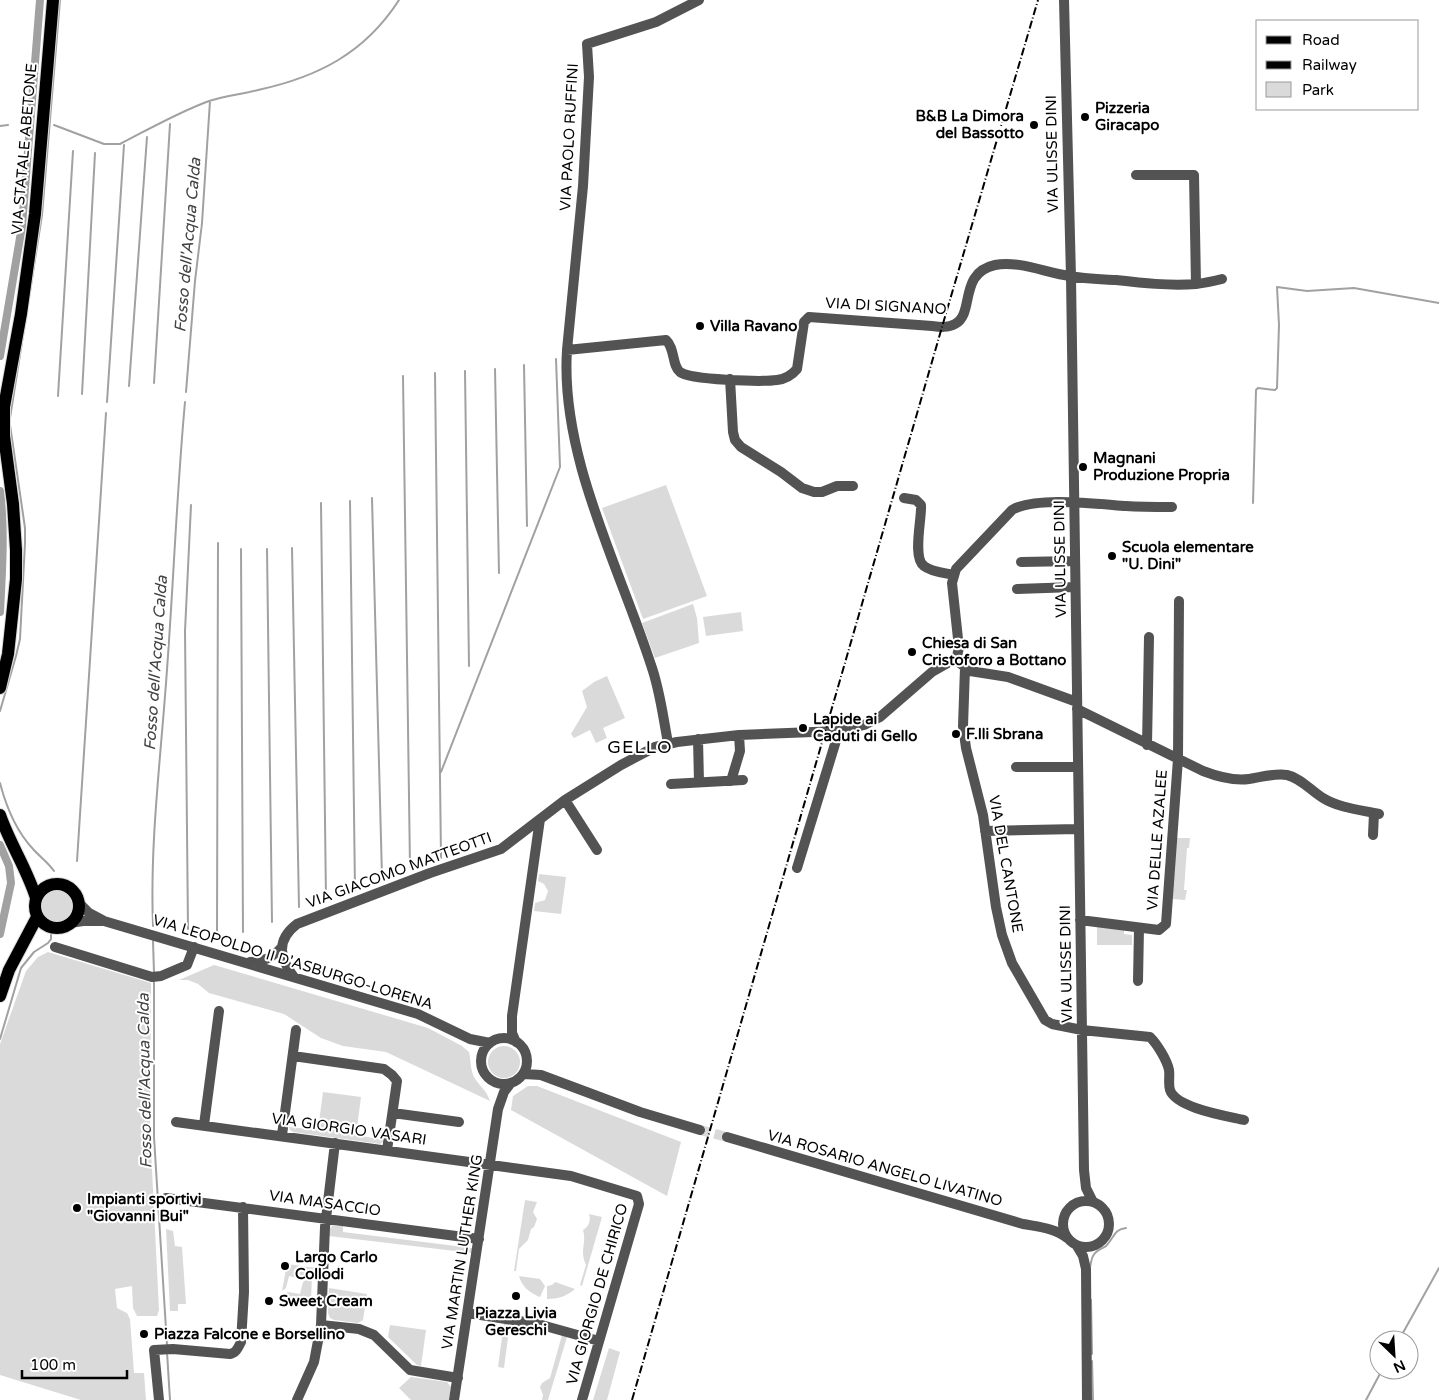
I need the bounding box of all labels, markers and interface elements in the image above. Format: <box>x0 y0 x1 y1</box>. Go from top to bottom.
legend <box>1256 20 1419 110</box>
text: Road <box>1302 31 1340 49</box>
text: Railway <box>1302 56 1357 74</box>
street label: VIA STATALE ABETONE <box>8 62 40 236</box>
street label: VIA PAOLO RUFFINI <box>556 63 582 211</box>
text: Park <box>1302 81 1334 99</box>
street label: VIA ULISSE DINI <box>1042 95 1062 213</box>
place label: Pizzeria Giracapo <box>1095 99 1159 135</box>
place label: B&B La Dimora del Bassotto <box>915 107 1024 142</box>
marker: Pizzeria Giracapo <box>1079 111 1091 123</box>
marker: B&B La Dimora del Bassotto <box>1028 119 1040 131</box>
water label: Fosso dell'Acqua Calda <box>170 156 206 333</box>
street label: VIA DI SIGNANO <box>825 294 947 318</box>
place label: Villa Ravano <box>710 317 797 335</box>
marker: Villa Ravano <box>694 320 706 332</box>
place label: Magnani Produzione Propria <box>1093 449 1230 485</box>
marker: Magnani Produzione Propria <box>1077 461 1089 473</box>
street label: VIA ULISSE DINI <box>1050 500 1070 618</box>
place label: Scuola elementare "U. Dini" <box>1122 538 1254 573</box>
marker: Scuola elementare "U. Dini" <box>1106 550 1118 562</box>
water label: Fosso dell'Acqua Calda <box>140 574 172 751</box>
place label: Chiesa di San Cristoforo a Bottano <box>922 634 1066 669</box>
marker: Chiesa di San Cristoforo a Bottano <box>906 646 918 658</box>
place label: Lapide ai Caduti di Gello <box>813 710 917 745</box>
marker: Lapide ai Caduti di Gello <box>797 722 809 734</box>
place label: F.lli Sbrana <box>966 725 1043 743</box>
marker: F.lli Sbrana <box>950 728 962 740</box>
district label: GELLO <box>607 736 673 758</box>
street label: VIA DELLE AZALEE <box>1143 769 1171 911</box>
street label: VIA DEL CANTONE <box>985 794 1027 934</box>
street label: VIA GIACOMO MATTEOTTI <box>304 828 494 912</box>
street label: VIA ULISSE DINI <box>1056 905 1076 1023</box>
street label: VIA LEOPOLDO II D'ASBURGO-LORENA <box>151 911 435 1013</box>
water label: Fosso dell'Acqua Calda <box>133 992 157 1169</box>
street label: VIA GIORGIO VASARI <box>270 1109 428 1149</box>
street label: VIA ROSARIO ANGELO LIVATINO <box>765 1126 1005 1210</box>
street label: VIA MARTIN LUTHER KING <box>438 1153 486 1351</box>
street label: VIA MASACCIO <box>268 1186 382 1220</box>
place label: Impianti sportivi "Giovanni Bui" <box>87 1190 202 1225</box>
street label: VIA GIORGIO DE CHIRICO <box>562 1201 632 1387</box>
marker: Impianti sportivi "Giovanni Bui" <box>71 1202 83 1214</box>
place label: Largo Carlo Collodi <box>295 1248 378 1283</box>
marker: Largo Carlo Collodi <box>279 1260 291 1272</box>
marker: Piazza Livia Gereschi <box>510 1290 522 1302</box>
place label: Sweet Cream <box>279 1292 373 1310</box>
marker: Sweet Cream <box>263 1295 275 1307</box>
place label: Piazza Livia Gereschi <box>475 1304 557 1339</box>
place label: Piazza Falcone e Borsellino <box>154 1325 345 1343</box>
marker: Piazza Falcone e Borsellino <box>138 1328 150 1340</box>
north arrow <box>1369 1330 1419 1380</box>
scale bar <box>22 1348 128 1380</box>
text: 100 m <box>30 1356 76 1374</box>
text: N <box>1391 1356 1408 1376</box>

